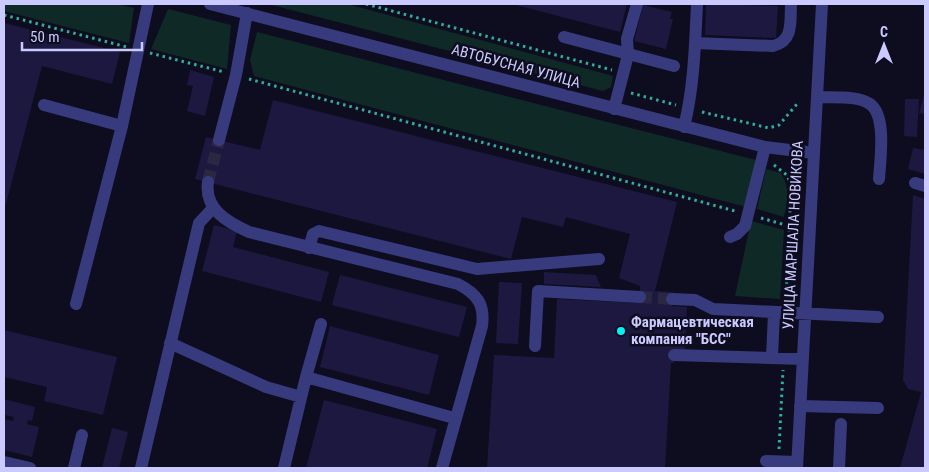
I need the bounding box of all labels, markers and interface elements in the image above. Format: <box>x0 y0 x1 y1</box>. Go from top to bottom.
scale bar <box>22 20 142 52</box>
north arrow <box>859 20 909 70</box>
text: С <box>880 24 888 40</box>
text: 50 m <box>30 28 60 46</box>
street label: АВТОБУСНАЯ УЛИЦА <box>450 40 583 92</box>
street label: УЛИЦА МАРШАЛА НОВИКОВА <box>779 140 807 330</box>
place label: Фармацевтическая компания "БСС" <box>631 313 754 348</box>
marker: Фармацевтическая компания "БСС" <box>615 325 627 337</box>

